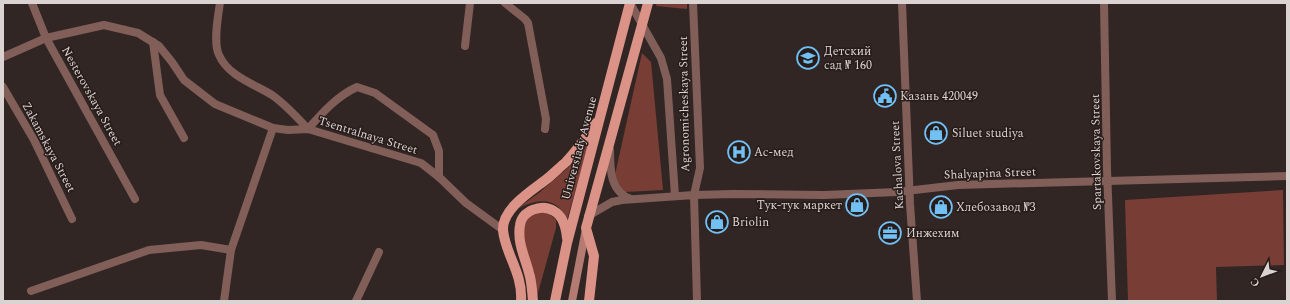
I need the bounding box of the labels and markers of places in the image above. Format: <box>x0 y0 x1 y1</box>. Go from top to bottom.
place label: Детский сад № 160 <box>824 42 872 75</box>
school or university icon: Детский сад № 160 <box>795 45 821 71</box>
public building icon: Казань 420049 <box>872 83 898 109</box>
place label: Казань 420049 <box>900 87 978 106</box>
shop icon: Siluet studiya <box>923 120 949 146</box>
place label: Siluet studiya <box>952 124 1024 143</box>
hospital icon: Ас-мед <box>726 139 752 165</box>
place label: Ас-мед <box>754 143 794 162</box>
shop icon: Тук-тук маркет <box>844 192 870 218</box>
shop icon: Хлебозавод №3 <box>928 194 954 220</box>
place label: Тук-тук маркет <box>757 196 842 215</box>
place label: Хлебозавод №3 <box>956 198 1036 217</box>
shop icon: Briolin <box>704 209 730 235</box>
place label: Briolin <box>732 213 769 232</box>
office icon: Инжехим <box>877 220 903 246</box>
place label: Инжехим <box>906 224 959 243</box>

